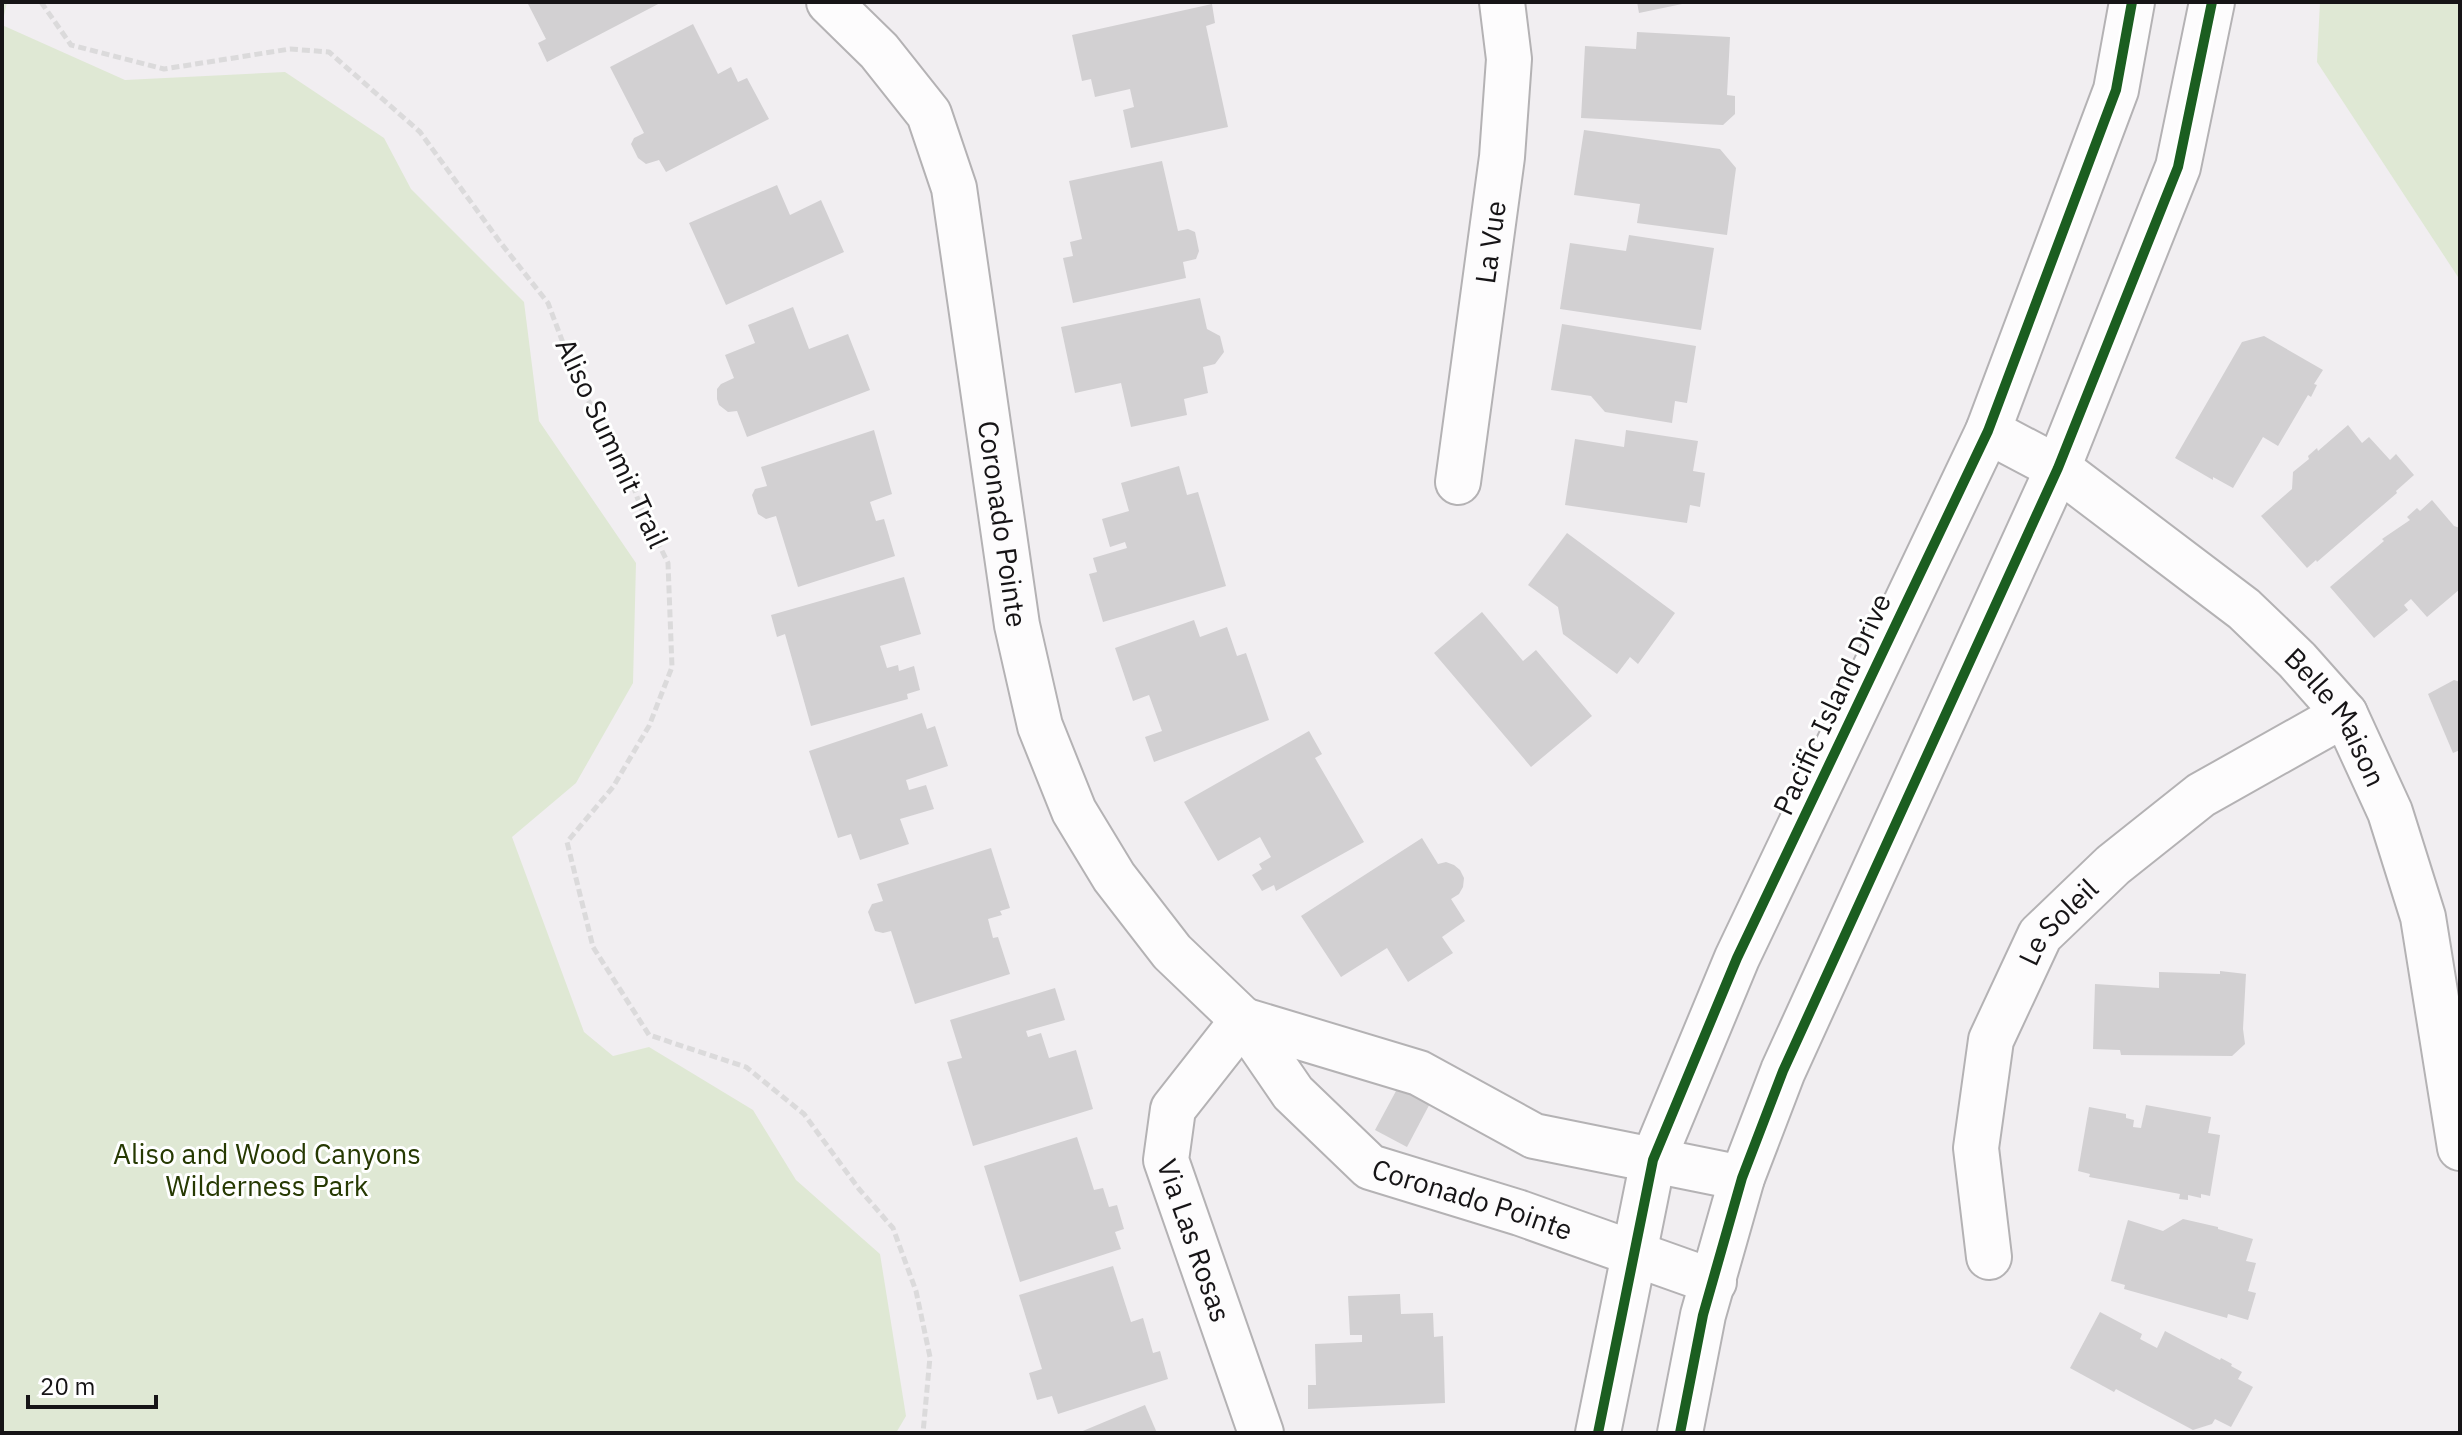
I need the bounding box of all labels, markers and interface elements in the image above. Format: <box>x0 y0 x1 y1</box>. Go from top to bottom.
street label: La Vue <box>1466 198 1514 286</box>
street label: Aliso Summit Trail <box>548 332 677 554</box>
street label: Coronado Pointe <box>970 418 1036 630</box>
street label: Pacific Island Drive <box>1764 587 1899 821</box>
street label: Belle Maison <box>2277 639 2395 792</box>
street label: Le Soleil <box>2010 870 2106 971</box>
park label: Aliso and Wood Canyons Wilderness Park <box>113 1135 421 1204</box>
street label: Coronado Pointe <box>1368 1150 1578 1248</box>
street label: Via Las Rosas <box>1149 1154 1240 1327</box>
scale bar <box>28 1359 156 1409</box>
text: 20 m <box>40 1370 95 1402</box>

